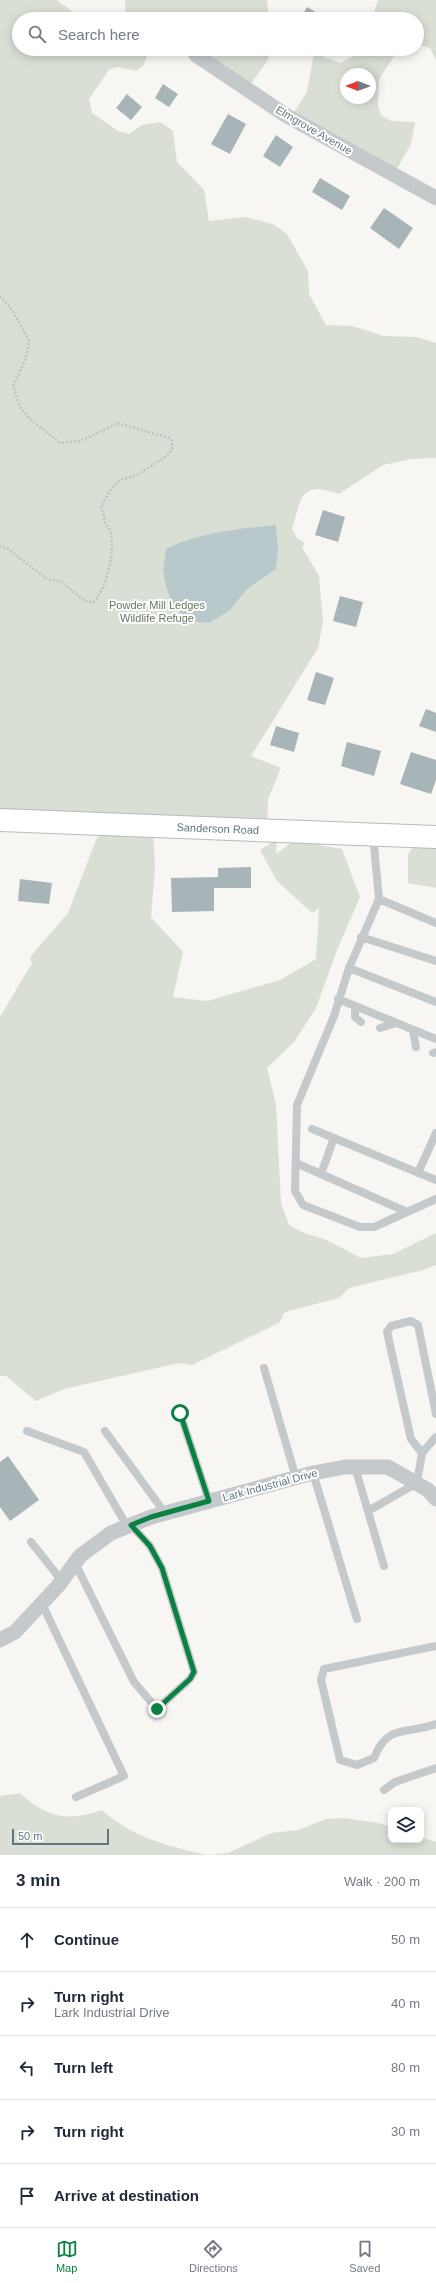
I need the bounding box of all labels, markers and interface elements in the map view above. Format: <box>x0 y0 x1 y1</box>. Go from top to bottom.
search box <box>12 12 424 56</box>
icon: search <box>26 23 48 45</box>
text: Search here <box>58 26 140 43</box>
north arrow <box>340 68 376 104</box>
street label: Elmgrove Avenue <box>274 103 354 157</box>
park label: Powder Mill Ledges Wildlife Refuge <box>109 599 205 624</box>
street label: Sanderson Road <box>176 821 259 836</box>
route start <box>171 1404 189 1422</box>
street label: Lark Industrial Drive <box>221 1467 319 1503</box>
route end <box>148 1700 166 1718</box>
map controls <box>388 1807 424 1843</box>
button: layers <box>388 1807 424 1843</box>
scale bar <box>12 1827 109 1846</box>
text: 50 m <box>18 1830 42 1842</box>
text: 3 min <box>16 1871 60 1890</box>
text: Walk · 200 m <box>344 1874 420 1889</box>
icon: ahead <box>16 1929 38 1951</box>
text: Continue <box>54 1931 119 1948</box>
text: 50 m <box>391 1932 420 1947</box>
text: Turn right <box>54 1988 124 2005</box>
icon: right <box>16 1993 38 2015</box>
text: 40 m <box>391 1996 420 2011</box>
text: Lark Industrial Drive <box>54 2005 170 2020</box>
icon: left <box>16 2057 38 2079</box>
text: Turn left <box>54 2059 113 2076</box>
text: 80 m <box>391 2060 420 2075</box>
icon: right <box>16 2121 38 2143</box>
text: Turn right <box>54 2123 124 2140</box>
text: 30 m <box>391 2124 420 2139</box>
icon: arrive <box>16 2185 38 2207</box>
text: Arrive at destination <box>54 2187 199 2204</box>
tab: Map <box>56 2238 78 2274</box>
tab: Directions <box>189 2238 238 2274</box>
tab: Saved <box>349 2238 380 2274</box>

